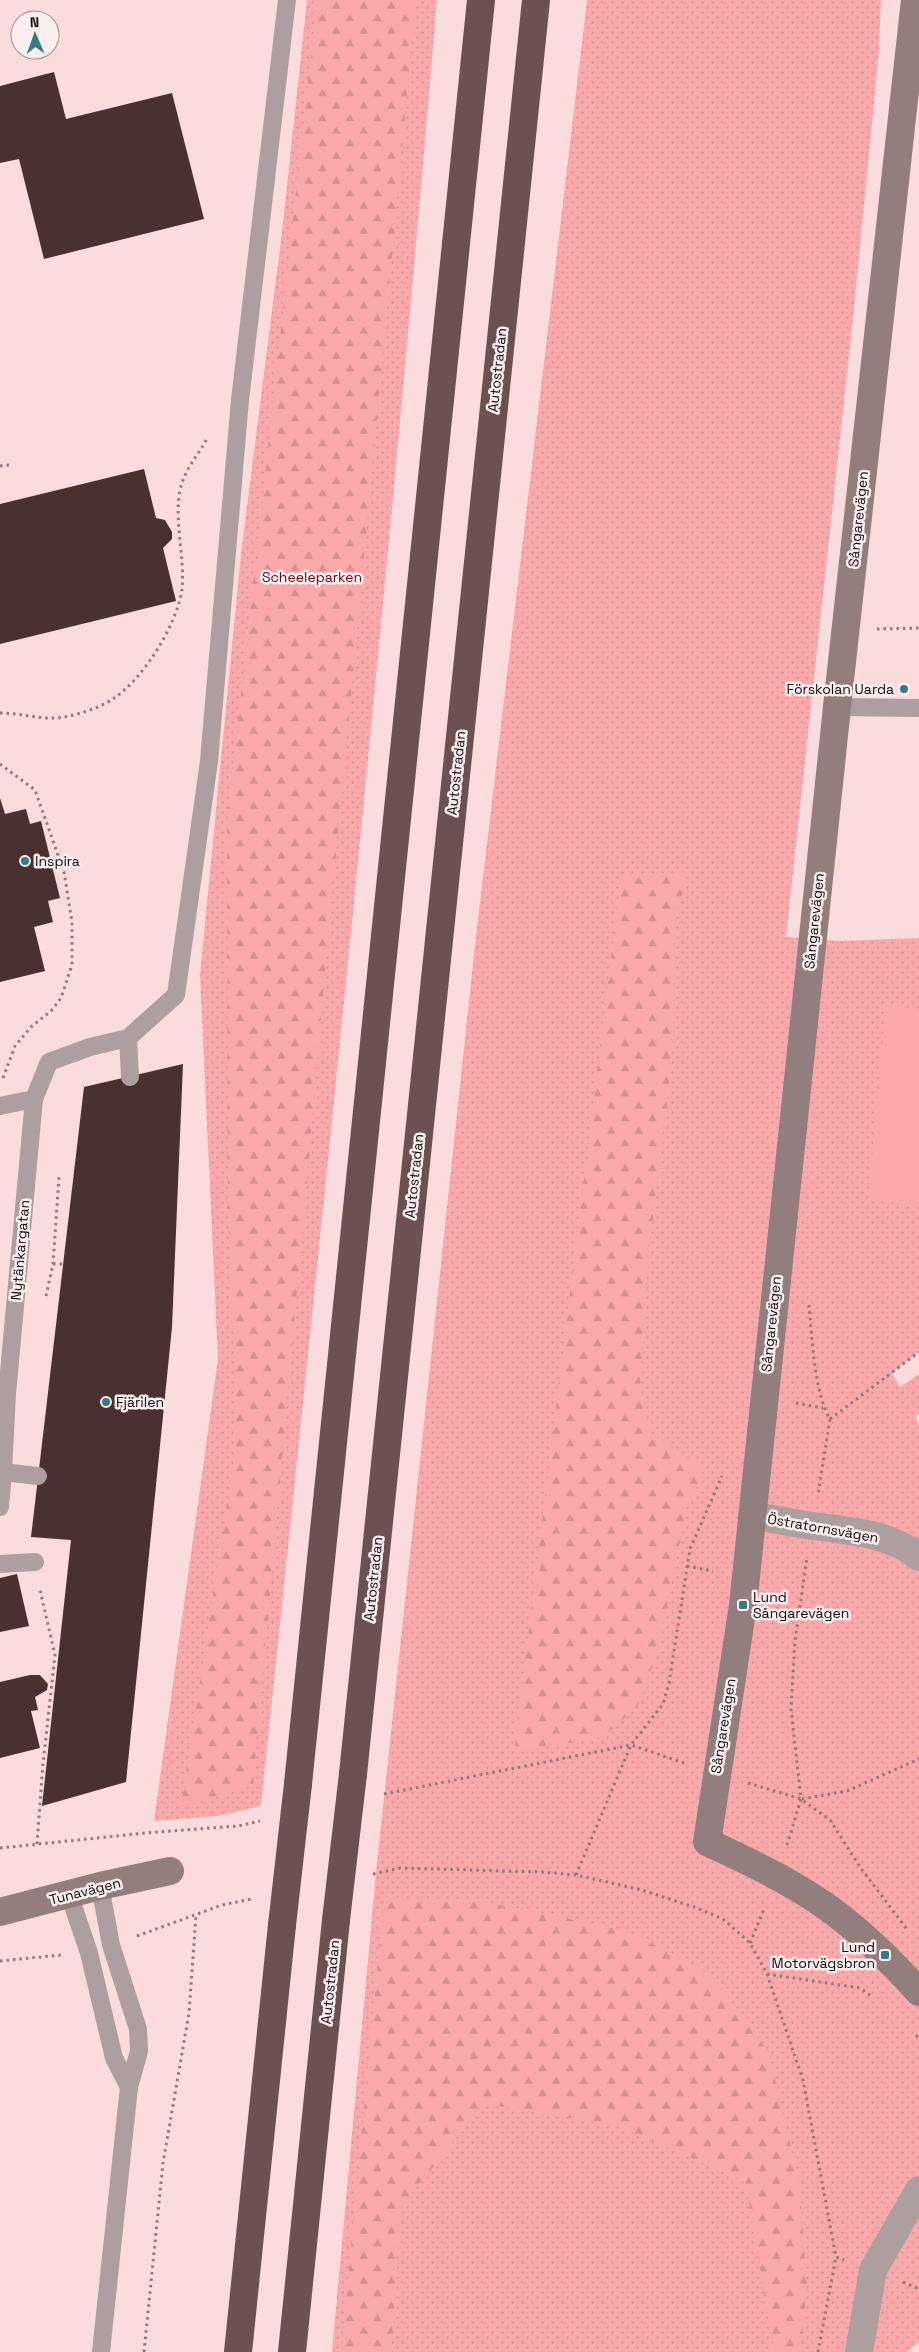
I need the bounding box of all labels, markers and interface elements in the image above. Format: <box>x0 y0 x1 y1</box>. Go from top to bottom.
north arrow <box>10 10 60 60</box>
text: N <box>30 13 40 31</box>
street label: Autostradan <box>484 327 510 413</box>
street label: Sångarevägen <box>844 470 872 568</box>
park label: Scheeleparken <box>262 568 362 586</box>
place label: Förskolan Uarda <box>786 680 894 698</box>
marker: Förskolan Uarda <box>898 683 910 695</box>
street label: Autostradan <box>443 730 469 816</box>
place label: Inspira <box>35 852 80 870</box>
marker: Inspira <box>19 855 31 867</box>
street label: Sångarevägen <box>800 872 828 970</box>
street label: Autostradan <box>401 1133 427 1219</box>
street label: Nytänkargatan <box>7 1199 33 1301</box>
street label: Sångarevägen <box>757 1275 785 1373</box>
place label: Fjärilen <box>116 1393 164 1411</box>
marker: Fjärilen <box>100 1396 112 1408</box>
street label: Östratornsvägen <box>766 1509 880 1547</box>
street label: Autostradan <box>360 1536 386 1622</box>
place label: Lund Sångarevägen <box>753 1588 849 1622</box>
marker: Lund Sångarevägen <box>737 1599 749 1611</box>
street label: Sångarevägen <box>707 1677 739 1775</box>
street label: Tunavägen <box>47 1873 123 1909</box>
place label: Lund Motorvägsbron <box>772 1938 875 1972</box>
street label: Autostradan <box>317 1939 343 2025</box>
marker: Lund Motorvägsbron <box>879 1949 891 1961</box>

